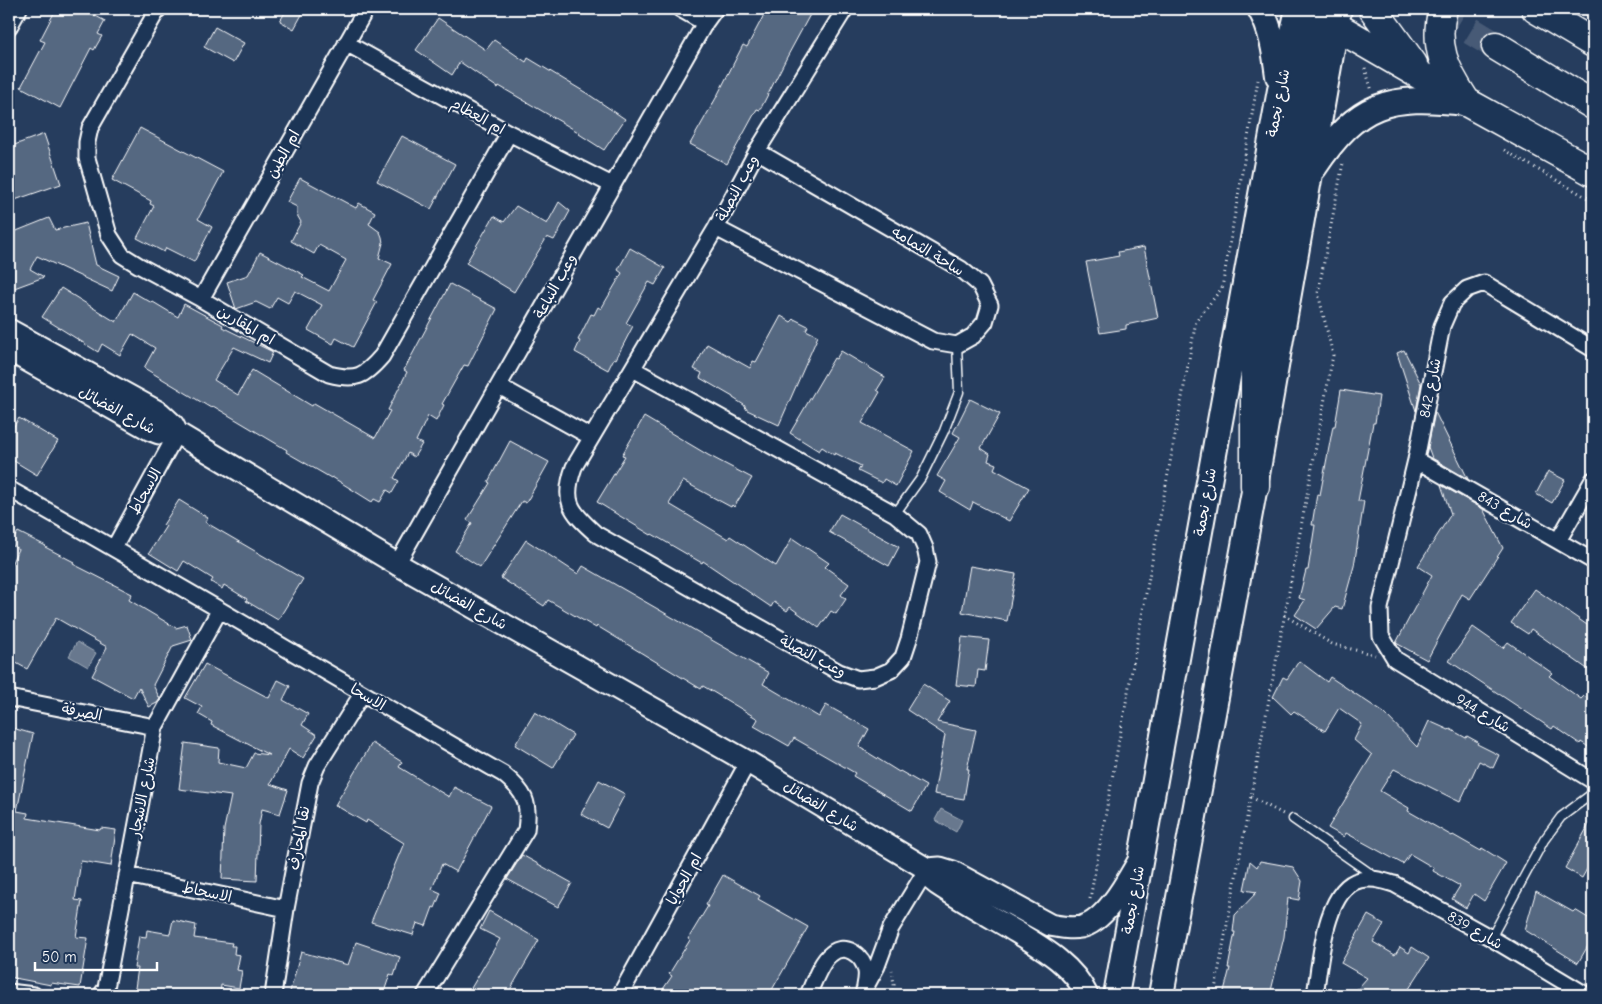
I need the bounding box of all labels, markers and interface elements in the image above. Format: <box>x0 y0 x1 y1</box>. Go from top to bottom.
street label: شارع نجمة <box>1263 67 1294 139</box>
street label: ام العظام <box>446 94 508 141</box>
street label: ام الطين <box>262 127 305 182</box>
street label: وعب النصلة <box>712 152 762 224</box>
street label: ساحة الثمامه <box>889 222 967 280</box>
street label: وعب النباعة <box>530 250 580 322</box>
street label: ام المقارين <box>213 301 278 350</box>
street label: شارع 842 <box>1415 357 1446 420</box>
street label: شارع الفضائل <box>75 382 158 439</box>
street label: الاسحاط <box>125 465 165 517</box>
street label: شارع نجمة <box>1190 466 1221 538</box>
street label: شارع 843 <box>1474 487 1536 534</box>
street label: شارع الفضائل <box>427 577 510 634</box>
street label: وعب النصلة <box>777 631 849 681</box>
street label: الاسحا <box>347 680 389 714</box>
street label: شارع 944 <box>1452 690 1513 737</box>
street label: الصرفة <box>60 699 104 725</box>
street label: شارع الاشجار <box>125 755 160 840</box>
street label: شارع الفضائل <box>780 777 862 836</box>
street label: نقا المحارف <box>285 805 313 871</box>
street label: ام الحوايا <box>662 850 707 909</box>
street label: شارع نجمة <box>1118 864 1149 936</box>
street label: الاسحاط <box>180 878 234 906</box>
street label: شارع 839 <box>1444 907 1506 954</box>
scale bar <box>35 939 158 971</box>
text: 50 m <box>42 948 77 966</box>

